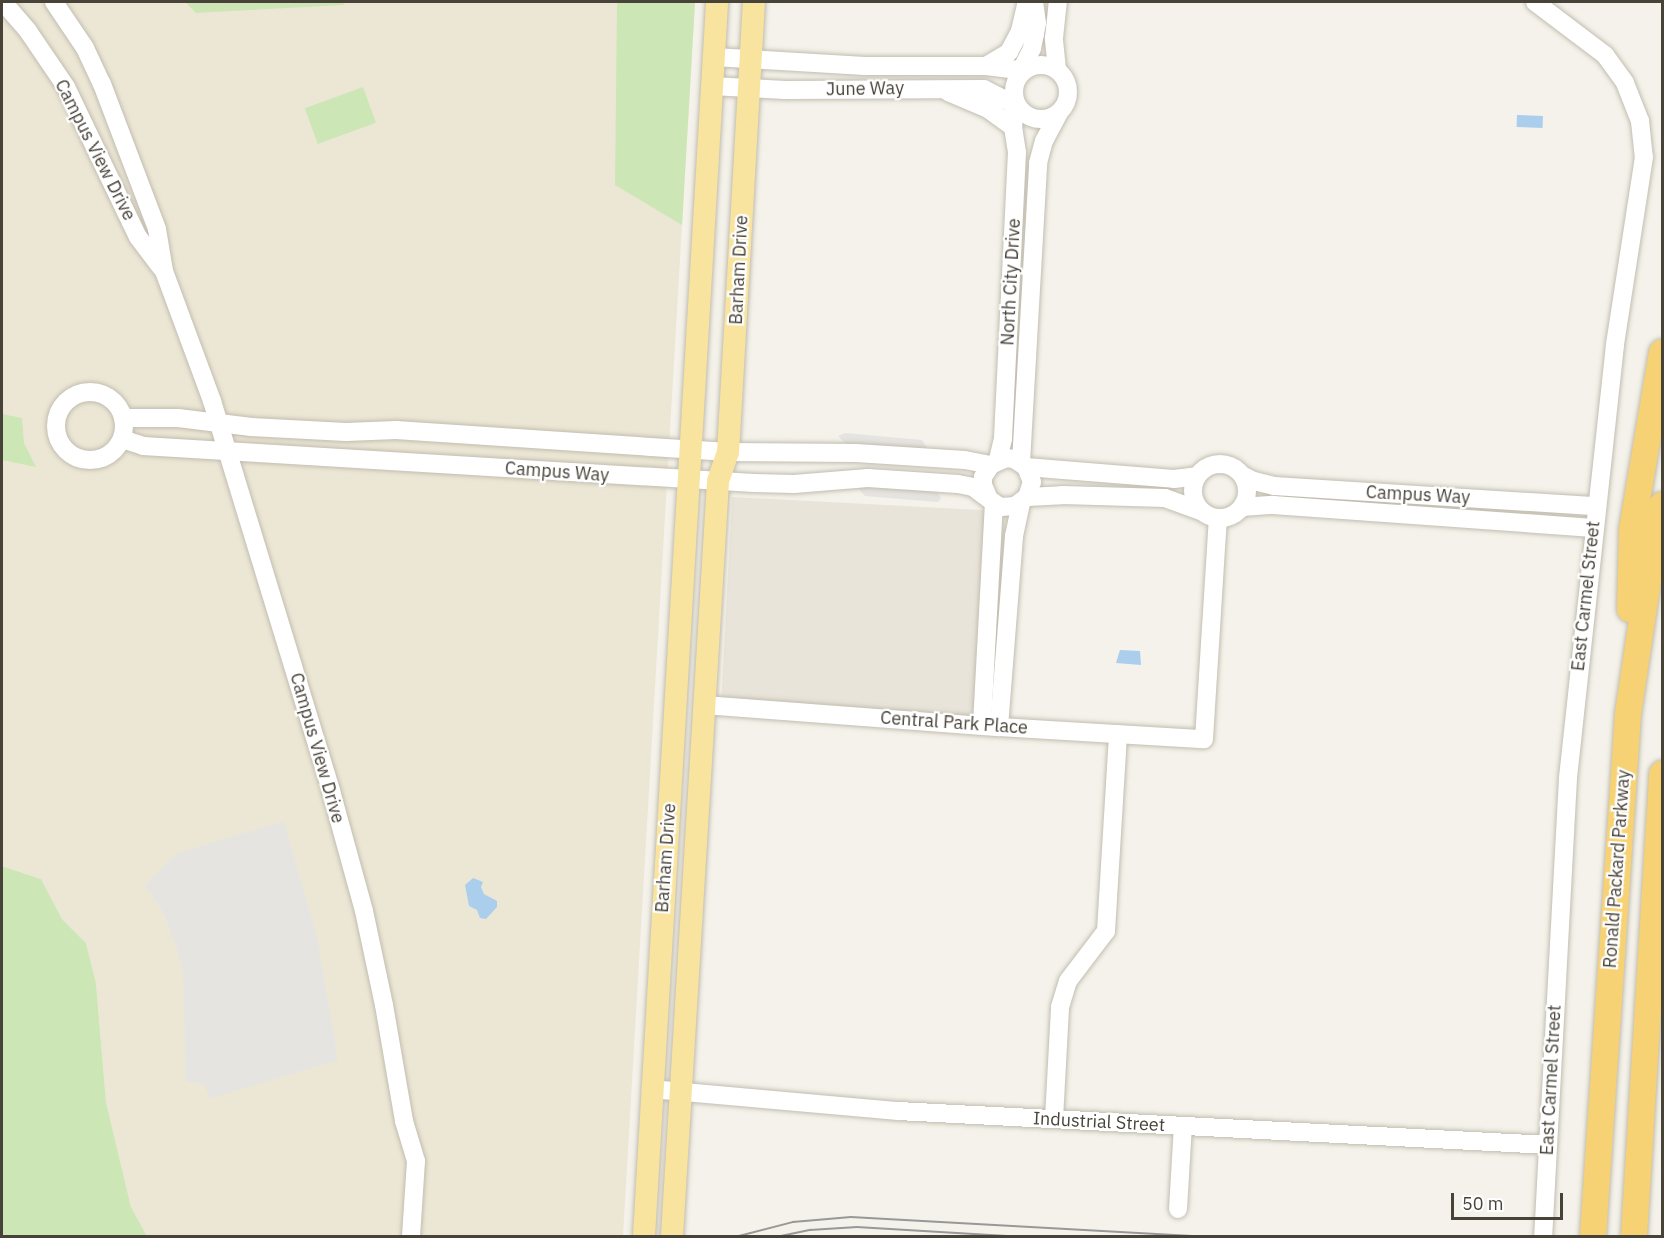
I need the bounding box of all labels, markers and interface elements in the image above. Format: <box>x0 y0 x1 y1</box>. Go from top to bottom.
street label: Campus View Drive <box>50 76 140 224</box>
street label: June Way <box>826 78 904 100</box>
street label: Barham Drive <box>725 215 753 325</box>
street label: North City Drive <box>997 218 1025 346</box>
street label: Campus Way <box>504 458 610 486</box>
street label: Campus Way <box>1365 481 1471 509</box>
street label: East Carmel Street <box>1567 520 1605 672</box>
street label: Campus View Drive <box>285 670 349 826</box>
street label: Central Park Place <box>880 707 1028 739</box>
street label: Ronald Packard Parkway <box>1599 769 1635 969</box>
street label: Barham Drive <box>651 803 681 913</box>
street label: East Carmel Street <box>1536 1004 1566 1156</box>
street label: Industrial Street <box>1032 1108 1166 1136</box>
scale bar <box>1454 1181 1566 1219</box>
text: 50 m <box>1462 1192 1504 1215</box>

